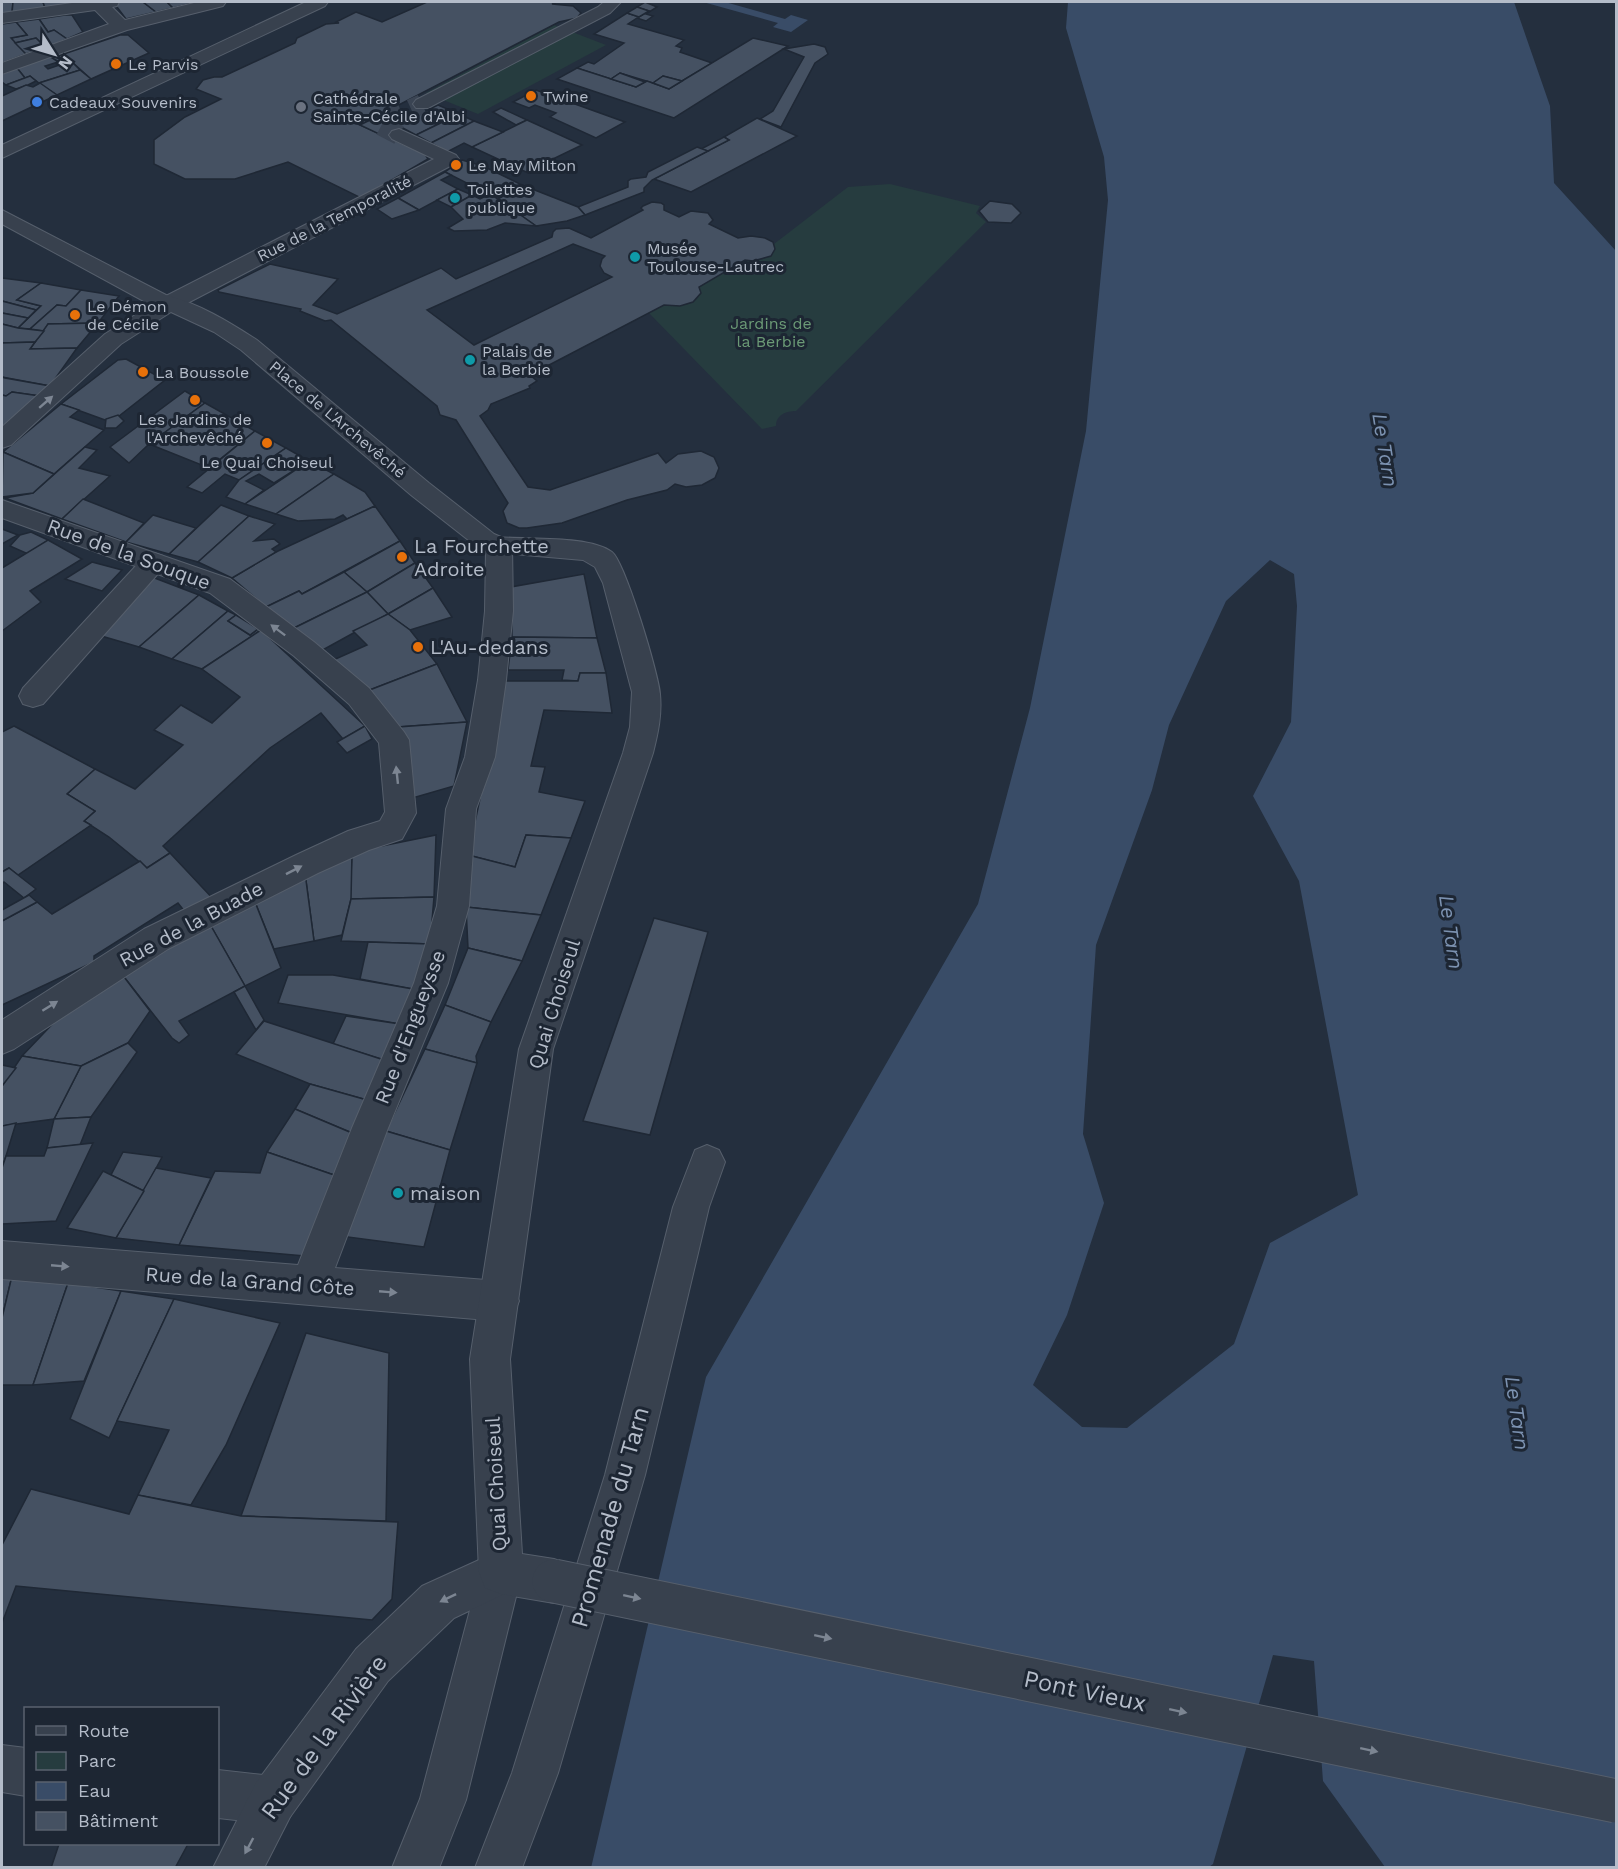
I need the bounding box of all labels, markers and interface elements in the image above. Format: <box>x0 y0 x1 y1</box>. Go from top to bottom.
north arrow <box>24 24 84 84</box>
text: N <box>54 52 77 73</box>
place label: Le Parvis <box>128 55 198 74</box>
marker: Le Parvis <box>109 57 123 71</box>
place label: Twine <box>543 87 588 106</box>
place label: Cathédrale Sainte-Cécile d'Albi <box>313 89 465 126</box>
marker: Twine <box>524 89 538 103</box>
place label: Cadeaux Souvenirs <box>49 93 197 112</box>
marker: Cadeaux Souvenirs <box>30 95 44 109</box>
marker: Cathédrale Sainte-Cécile d'Albi <box>294 100 308 114</box>
place label: Le May Milton <box>468 156 576 175</box>
marker: Le May Milton <box>449 158 463 172</box>
street label: Rue de la Temporalité <box>254 171 415 266</box>
place label: Toilettes publique <box>467 180 535 217</box>
marker: Toilettes publique <box>448 191 462 205</box>
place label: Musée Toulouse-Lautrec <box>647 239 784 276</box>
marker: Musée Toulouse-Lautrec <box>628 250 642 264</box>
place label: Le Démon de Cécile <box>87 297 167 334</box>
marker: Le Démon de Cécile <box>68 308 82 322</box>
park label: Jardins de la Berbie <box>730 314 812 351</box>
place label: Palais de la Berbie <box>482 342 552 379</box>
marker: Palais de la Berbie <box>463 353 477 367</box>
street label: Place de L'Archevêché <box>266 357 410 482</box>
place label: La Boussole <box>155 363 249 382</box>
marker: La Boussole <box>136 365 150 379</box>
marker: Les Jardins de l'Archevêché <box>188 393 202 407</box>
one-way arrow <box>38 396 53 409</box>
place label: Les Jardins de l'Archevêché <box>138 410 252 447</box>
water label: Le Tarn <box>1367 411 1404 489</box>
marker: Le Quai Choiseul <box>260 436 274 450</box>
place label: Le Quai Choiseul <box>201 453 333 472</box>
street label: Rue de la Souque <box>44 513 214 595</box>
place label: La Fourchette Adroite <box>414 534 549 581</box>
marker: La Fourchette Adroite <box>395 550 409 564</box>
one-way arrow <box>271 624 287 636</box>
place label: L'Au-dedans <box>430 635 549 659</box>
marker: L'Au-dedans <box>411 640 425 654</box>
one-way arrow <box>392 765 402 784</box>
one-way arrow <box>285 865 302 875</box>
street label: Rue de la Buade <box>115 876 267 972</box>
water label: Le Tarn <box>1434 893 1469 971</box>
street label: Quai Choiseul <box>523 936 585 1072</box>
street label: Rue d'Engueysse <box>370 947 450 1107</box>
one-way arrow <box>42 1001 59 1012</box>
place label: maison <box>410 1181 481 1205</box>
marker: maison <box>391 1186 405 1200</box>
one-way arrow <box>50 1261 69 1271</box>
street label: Rue de la Grand Côte <box>145 1262 355 1300</box>
one-way arrow <box>379 1287 398 1297</box>
water label: Le Tarn <box>1500 1374 1535 1452</box>
street label: Promenade du Tarn <box>565 1403 655 1631</box>
street label: Quai Choiseul <box>480 1416 512 1552</box>
one-way arrow <box>439 1593 456 1602</box>
one-way arrow <box>623 1593 642 1602</box>
one-way arrow <box>814 1633 833 1642</box>
street label: Rue de la Rivière <box>255 1649 393 1825</box>
street label: Pont Vieux <box>1021 1664 1149 1718</box>
one-way arrow <box>1169 1706 1188 1716</box>
legend <box>24 1707 219 1845</box>
text: Route <box>78 1720 130 1741</box>
one-way arrow <box>1360 1746 1379 1755</box>
text: Parc <box>78 1750 116 1771</box>
text: Eau <box>78 1780 111 1801</box>
text: Bâtiment <box>78 1810 158 1831</box>
one-way arrow <box>244 1837 254 1854</box>

